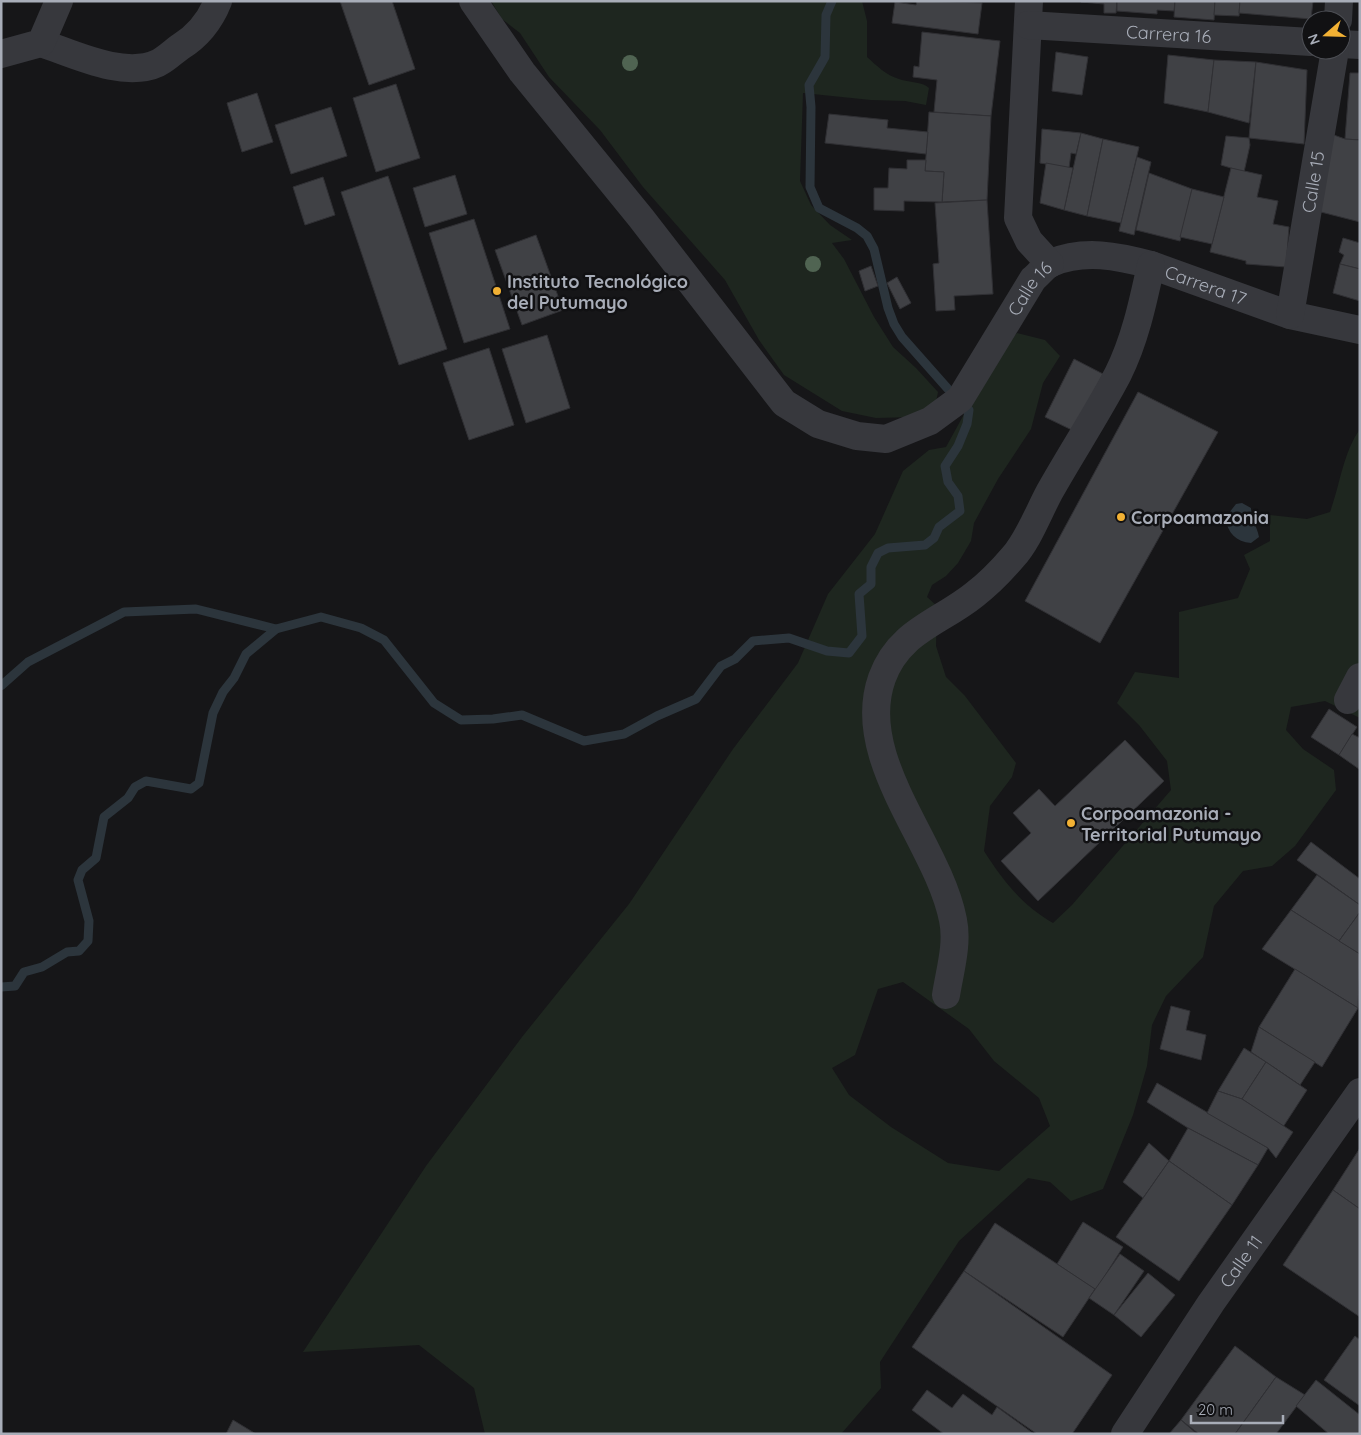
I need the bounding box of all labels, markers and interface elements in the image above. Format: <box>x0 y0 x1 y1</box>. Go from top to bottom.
north arrow <box>1301 10 1351 60</box>
street label: Carrera 16 <box>1126 19 1212 48</box>
text: N <box>1304 32 1324 47</box>
street label: Calle 15 <box>1296 149 1329 215</box>
street label: Calle 16 <box>1002 255 1057 320</box>
street label: Carrera 17 <box>1162 260 1250 310</box>
place label: Instituto Tecnológico del Putumayo <box>507 270 688 314</box>
marker: Instituto Tecnológico del Putumayo <box>491 285 503 297</box>
place label: Corpoamazonia <box>1131 506 1269 529</box>
marker: Corpoamazonia <box>1115 511 1127 523</box>
place label: Corpoamazonia - Territorial Putumayo <box>1081 802 1261 846</box>
marker: Corpoamazonia - Territorial Putumayo <box>1065 817 1077 829</box>
street label: Calle 11 <box>1214 1230 1267 1292</box>
scale bar <box>1191 1392 1284 1424</box>
text: 20 m <box>1198 1400 1233 1419</box>

